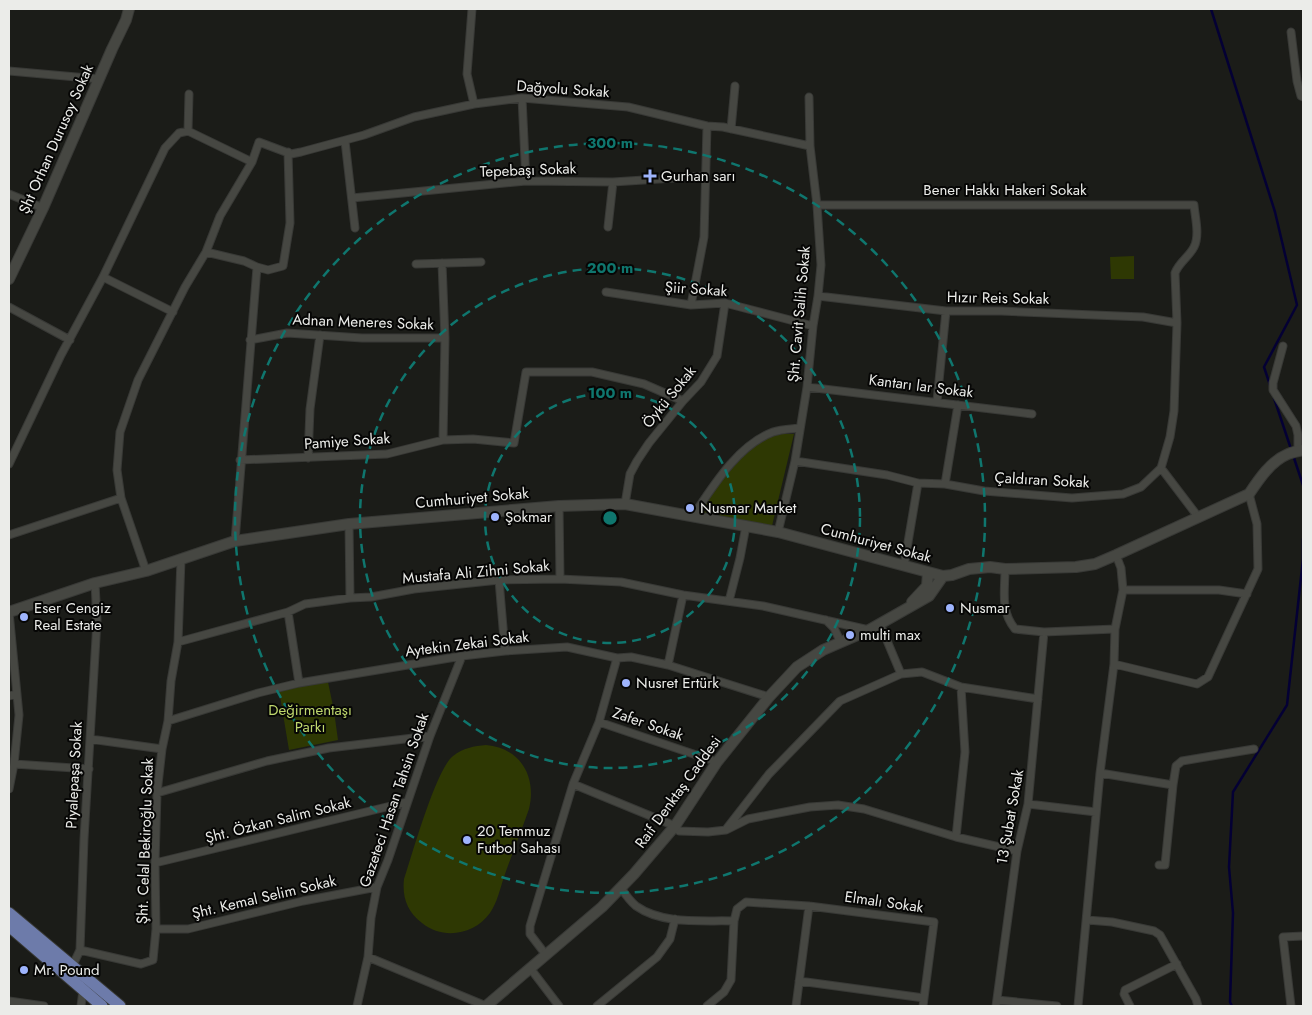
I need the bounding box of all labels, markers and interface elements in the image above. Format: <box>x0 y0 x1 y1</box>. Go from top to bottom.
street label: Şht Orhan Durusoy Sokak <box>13 60 99 217</box>
street label: Dağyolu Sokak <box>516 75 611 103</box>
text: 300 m <box>587 132 633 154</box>
street label: Tepebaşı Sokak <box>479 157 577 183</box>
place label: Gurhan sarı <box>661 165 735 187</box>
marker: Gurhan sarı <box>643 169 657 183</box>
street label: Bener Hakkı Hakeri Sokak <box>923 179 1087 201</box>
street label: Şht. Cavit Salih Sokak <box>782 245 816 383</box>
text: 200 m <box>587 257 633 279</box>
street label: Şiir Sokak <box>664 276 728 302</box>
street label: Hızır Reis Sokak <box>947 286 1050 310</box>
street label: Adnan Meneres Sokak <box>292 309 434 335</box>
street label: Öykü Sokak <box>637 361 701 433</box>
street label: Kantarı lar Sokak <box>868 369 975 403</box>
text: 100 m <box>588 382 632 404</box>
street label: Pamiye Sokak <box>303 427 391 455</box>
street label: Çaldıran Sokak <box>994 467 1090 493</box>
street label: Cumhuriyet Sokak <box>414 482 530 514</box>
place label: Nusmar Market <box>700 497 797 519</box>
marker: Nusmar Market <box>684 502 696 514</box>
place label: Şokmar <box>505 506 553 528</box>
centre of rings <box>601 509 619 527</box>
marker: Şokmar <box>489 511 501 523</box>
street label: Cumhuriyet Sokak <box>818 518 934 568</box>
street label: Mustafa Ali Zihni Sokak <box>401 555 551 589</box>
place label: Eser Cengiz Real Estate <box>34 597 111 636</box>
place label: Nusmar <box>960 597 1010 619</box>
marker: Nusmar <box>944 602 956 614</box>
marker: Eser Cengiz Real Estate <box>18 611 30 623</box>
place label: multi max <box>860 624 921 646</box>
street label: Aytekin Zekai Sokak <box>404 625 530 663</box>
marker: multi max <box>844 629 856 641</box>
place label: Nusret Ertürk <box>636 672 719 694</box>
marker: Nusret Ertürk <box>620 677 632 689</box>
park label: Değirmentaşı Parkı <box>268 699 352 738</box>
street label: Zafer Sokak <box>609 702 687 747</box>
street label: Gazeteci Hasan Tahsin Sokak <box>354 709 434 890</box>
street label: Piyalepaşa Sokak <box>60 720 88 829</box>
street label: Raif Denktaş Caddesi <box>630 731 726 853</box>
street label: Şht. Celal Bekiroğlu Sokak <box>131 757 159 924</box>
street label: 13 Şubat Sokak <box>991 767 1029 866</box>
street label: Şht. Özkan Salim Sokak <box>203 791 354 849</box>
place label: 20 Temmuz Futbol Sahası <box>477 820 561 859</box>
marker: 20 Temmuz Futbol Sahası <box>461 834 473 846</box>
street label: Şht. Kemal Selim Sokak <box>190 870 339 924</box>
street label: Elmalı Sokak <box>843 886 925 918</box>
place label: Mr. Pound <box>34 959 100 981</box>
marker: Mr. Pound <box>18 964 30 976</box>

